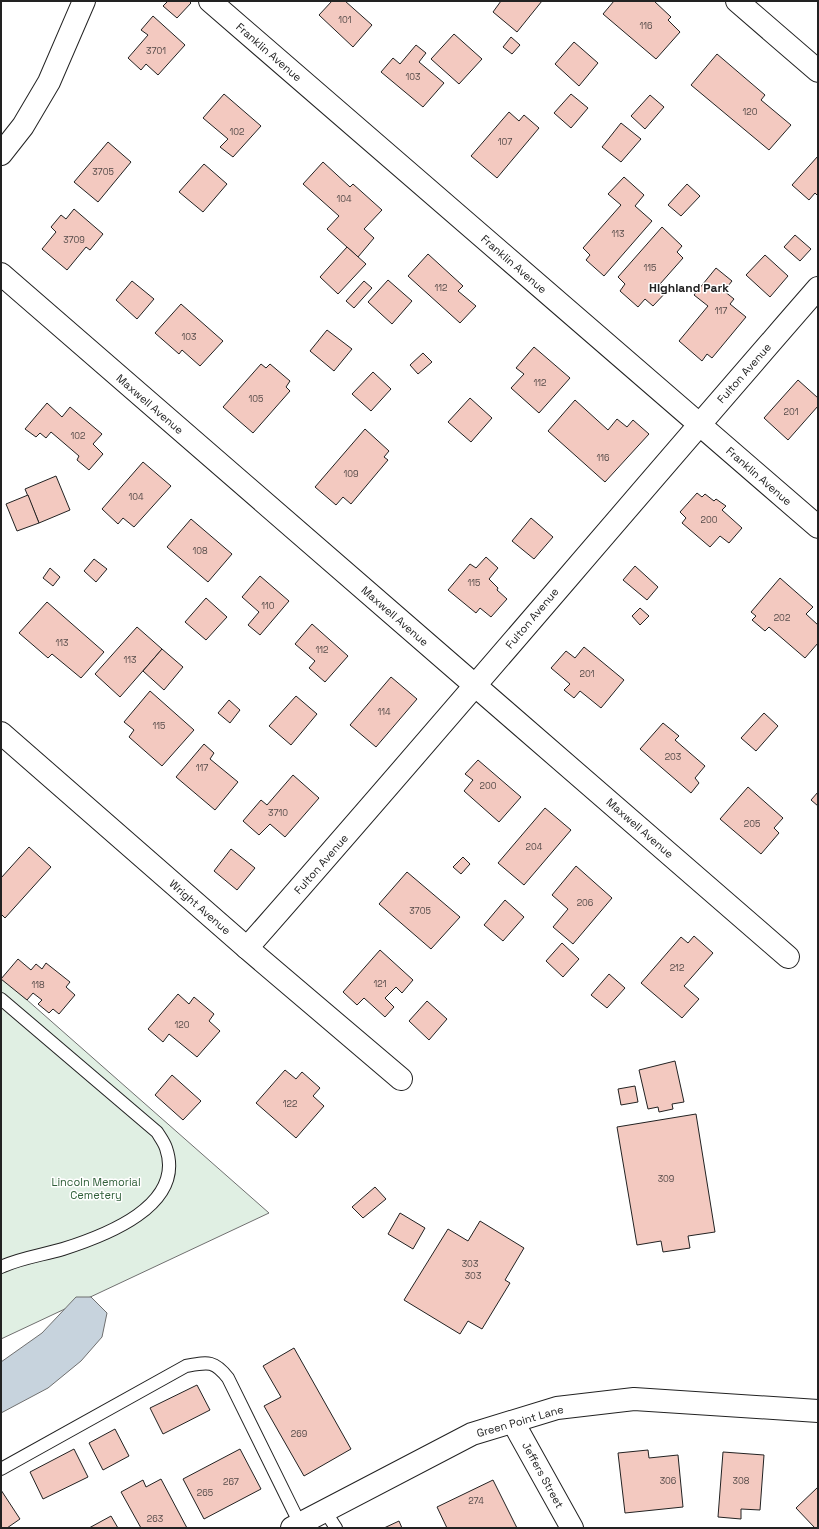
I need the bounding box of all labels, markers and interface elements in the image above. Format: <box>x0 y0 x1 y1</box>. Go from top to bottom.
house number: 101 <box>338 14 352 26</box>
street label: Franklin Avenue <box>233 20 305 84</box>
house number: 116 <box>639 20 653 32</box>
house number: 3701 <box>146 45 166 57</box>
house number: 103 <box>406 71 420 83</box>
house number: 120 <box>743 106 758 118</box>
house number: 102 <box>230 126 244 138</box>
house number: 107 <box>498 136 512 148</box>
house number: 3705 <box>92 166 114 178</box>
house number: 104 <box>336 193 352 205</box>
house number: 113 <box>612 228 624 240</box>
street label: Franklin Avenue <box>478 232 550 296</box>
house number: 3709 <box>63 234 85 246</box>
house number: 115 <box>644 262 656 274</box>
district label: Highland Park <box>649 280 729 296</box>
house number: 112 <box>435 282 447 294</box>
house number: 117 <box>715 305 727 317</box>
house number: 103 <box>182 331 196 343</box>
street label: Fulton Avenue <box>714 340 774 406</box>
street label: Maxwell Avenue <box>114 371 186 437</box>
house number: 112 <box>534 377 546 389</box>
house number: 105 <box>249 393 263 405</box>
house number: 201 <box>784 406 799 418</box>
house number: 102 <box>71 430 85 442</box>
street label: Franklin Avenue <box>723 444 795 508</box>
house number: 116 <box>596 452 610 464</box>
house number: 109 <box>343 468 359 480</box>
house number: 104 <box>128 491 144 503</box>
house number: 200 <box>701 514 718 526</box>
house number: 108 <box>192 545 208 557</box>
house number: 115 <box>468 577 480 589</box>
street label: Maxwell Avenue <box>359 583 431 649</box>
street label: Fulton Avenue <box>502 585 562 651</box>
house number: 110 <box>261 600 275 612</box>
house number: 202 <box>774 612 790 624</box>
house number: 113 <box>56 637 68 649</box>
house number: 112 <box>316 644 328 656</box>
house number: 113 <box>124 654 136 666</box>
house number: 201 <box>580 668 595 680</box>
house number: 114 <box>377 706 391 718</box>
house number: 115 <box>153 720 165 732</box>
house number: 203 <box>665 751 681 763</box>
house number: 117 <box>196 762 208 774</box>
house number: 200 <box>480 780 497 792</box>
street label: Maxwell Avenue <box>604 795 676 861</box>
house number: 3710 <box>268 807 288 819</box>
house number: 205 <box>744 818 760 830</box>
street label: Fulton Avenue <box>291 831 351 897</box>
house number: 204 <box>526 841 543 853</box>
street label: Wright Avenue <box>166 877 234 937</box>
house number: 206 <box>577 897 594 909</box>
house number: 3705 <box>409 905 431 917</box>
house number: 212 <box>670 962 684 974</box>
house number: 121 <box>374 978 387 990</box>
house number: 118 <box>31 979 45 991</box>
house number: 120 <box>175 1019 190 1031</box>
house number: 122 <box>283 1098 297 1110</box>
house number: 309 <box>658 1173 674 1185</box>
park label: Lincoln Memorial Cemetery <box>51 1175 141 1202</box>
house number: 303 <box>462 1258 478 1270</box>
house number: 303 <box>465 1270 481 1282</box>
street label: Green Point Lane <box>475 1402 565 1440</box>
house number: 269 <box>291 1428 307 1440</box>
street label: Jeffers Street <box>519 1439 567 1511</box>
house number: 306 <box>660 1475 677 1487</box>
house number: 308 <box>733 1475 750 1487</box>
house number: 267 <box>223 1476 239 1488</box>
house number: 265 <box>197 1487 213 1499</box>
house number: 274 <box>468 1495 484 1507</box>
house number: 263 <box>147 1513 163 1525</box>

